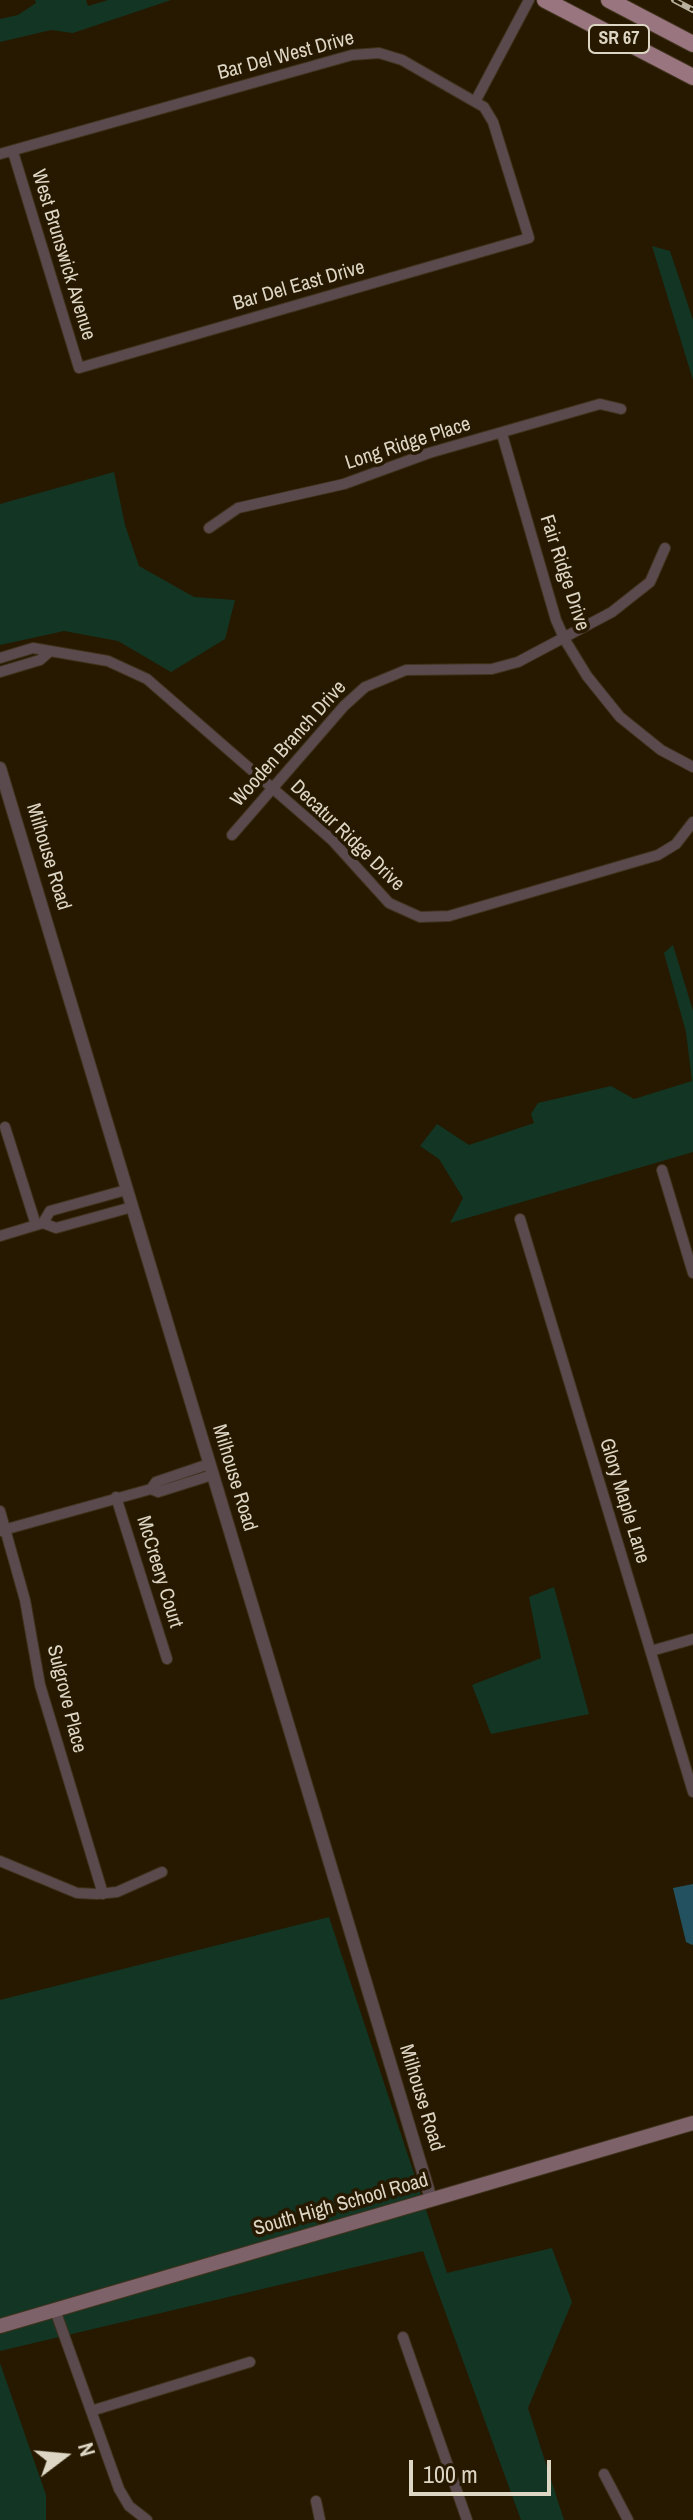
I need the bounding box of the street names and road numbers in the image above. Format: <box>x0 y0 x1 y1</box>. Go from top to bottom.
road number: SR 67 <box>589 25 649 53</box>
street label: Bar Del West Drive <box>215 26 357 86</box>
street label: West Brunswick Avenue <box>26 167 100 343</box>
street label: Bar Del East Drive <box>230 256 368 316</box>
street label: Long Ridge Place <box>342 412 474 476</box>
street label: Fair Ridge Drive <box>534 512 594 634</box>
street label: Wooden Branch Drive <box>226 676 352 812</box>
street label: Decatur Ridge Drive <box>285 775 409 897</box>
street label: Milhouse Road <box>20 801 76 913</box>
street label: Milhouse Road <box>206 1422 262 1534</box>
street label: Glory Maple Lane <box>594 1436 654 1566</box>
street label: McCreery Court <box>131 1513 187 1631</box>
street label: Sulgrove Place <box>41 1643 91 1755</box>
street label: Milhouse Road <box>393 2042 449 2154</box>
street label: South High School Road <box>251 2169 431 2241</box>

